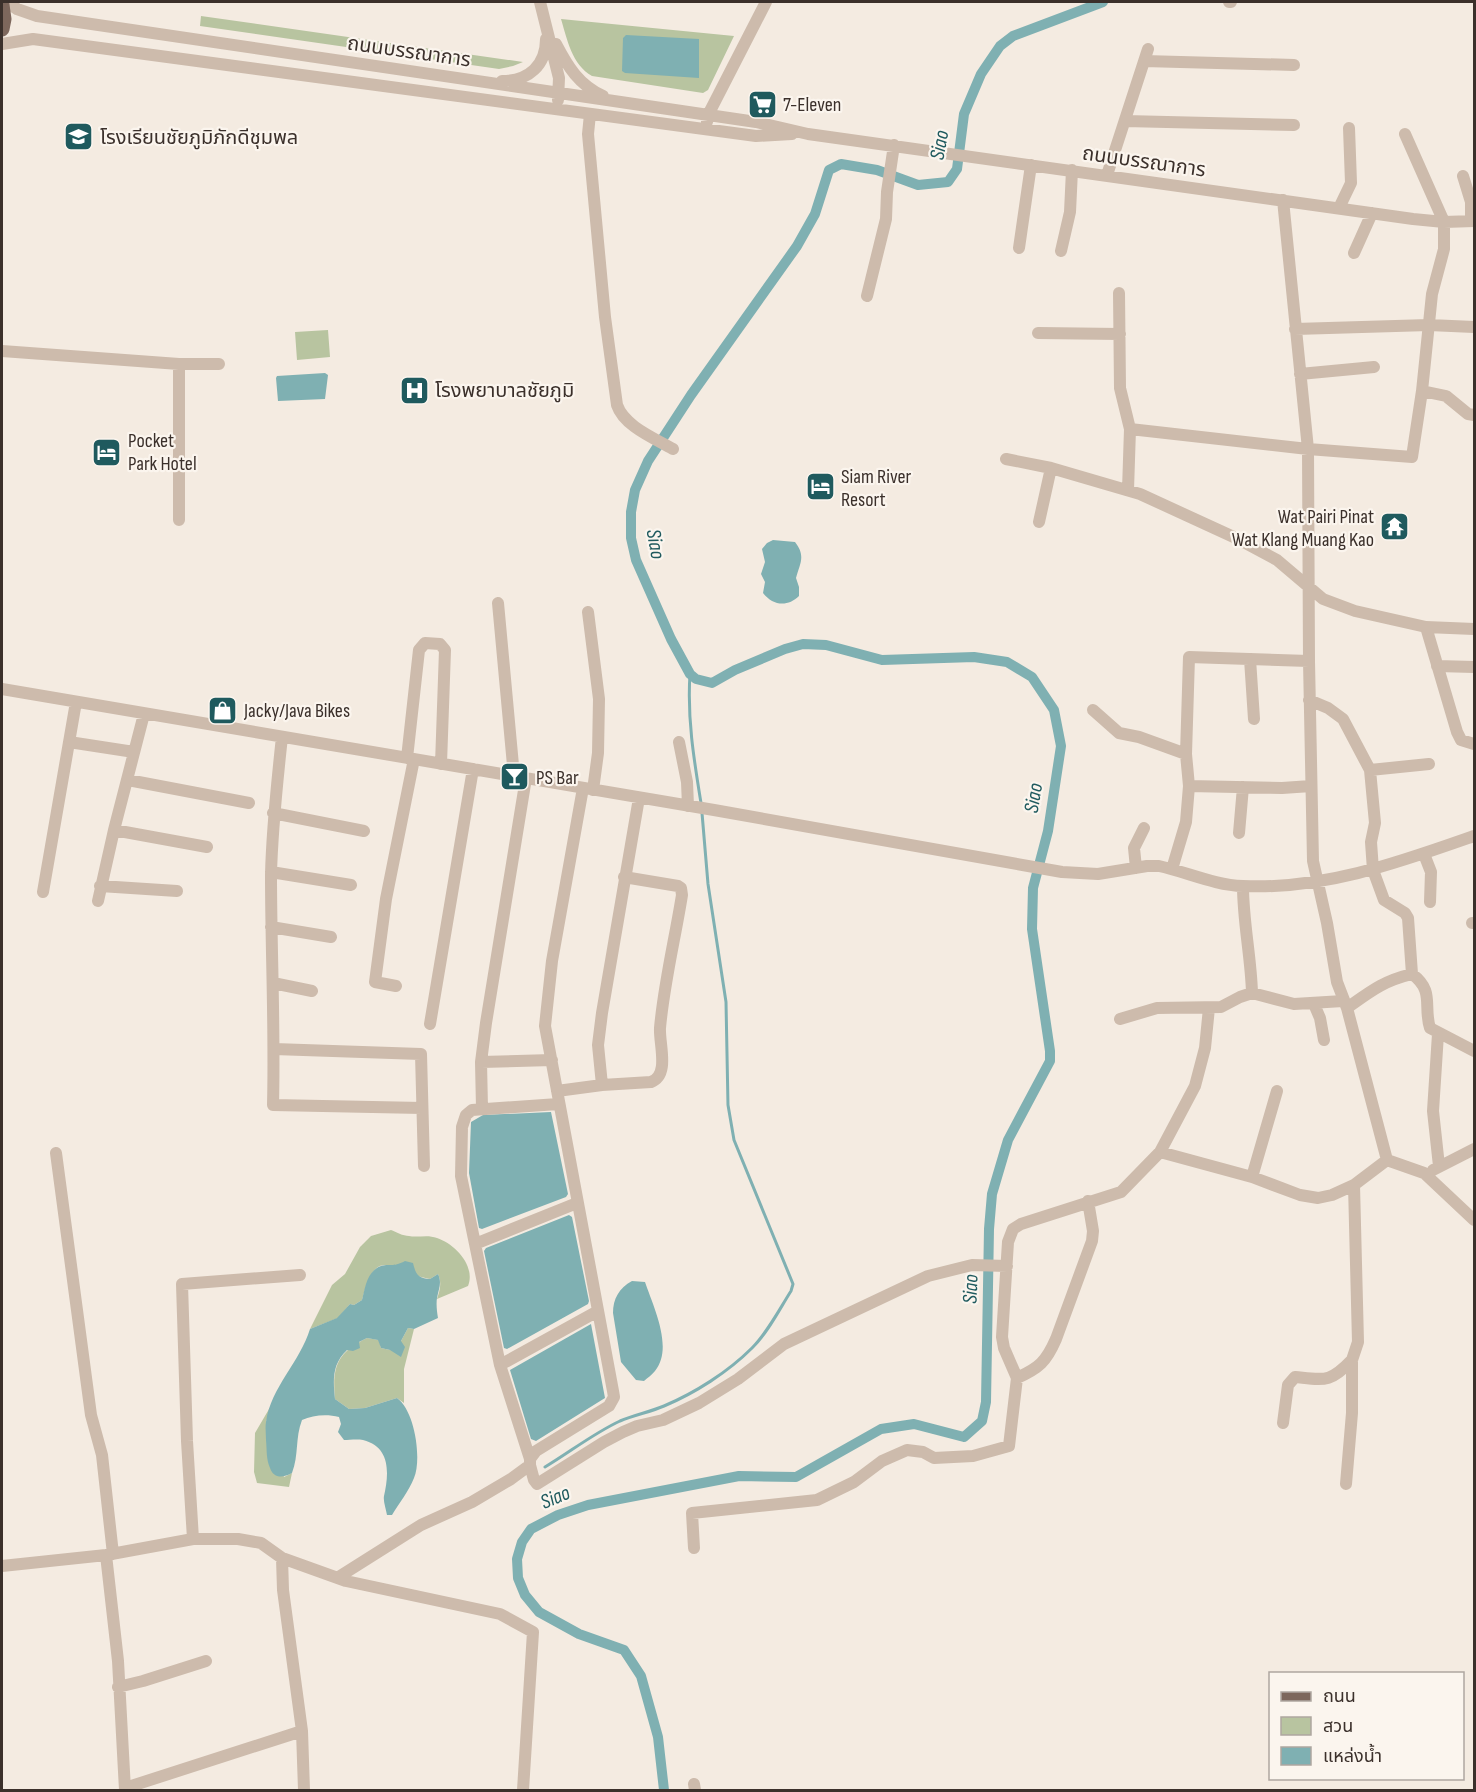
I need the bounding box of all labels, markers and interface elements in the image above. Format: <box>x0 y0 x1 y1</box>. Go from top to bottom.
street label: ถนนบรรณาการ <box>346 31 472 73</box>
supermarket icon: 7-Eleven <box>746 88 778 120</box>
place label: 7-Eleven <box>783 93 841 117</box>
school or university icon: โรงเรียนชัยภูมิภักดีชุมพล <box>63 121 95 153</box>
place label: โรงเรียนชัยภูมิภักดีชุมพล <box>100 126 298 150</box>
water label: Siao <box>925 128 954 162</box>
street label: ถนนบรรณาการ <box>1081 141 1207 183</box>
hospital icon: โรงพยาบาลชัยภูมิ <box>398 374 430 406</box>
place label: โรงพยาบาลชัยภูมิ <box>435 379 574 403</box>
place label: Pocket Park Hotel <box>128 429 197 476</box>
hotel icon: Pocket Park Hotel <box>91 436 123 468</box>
place label: Siam River Resort <box>841 465 912 512</box>
hotel icon: Siam River Resort <box>804 471 836 503</box>
place label: Wat Pairi Pinat Wat Klang Muang Kao <box>1232 505 1374 552</box>
temple icon: Wat Pairi Pinat Wat Klang Muang Kao <box>1379 511 1411 543</box>
water label: Siao <box>641 527 670 561</box>
shop icon: Jacky/Java Bikes <box>207 694 239 726</box>
place label: Jacky/Java Bikes <box>243 699 350 723</box>
bar icon: PS Bar <box>499 761 531 793</box>
place label: PS Bar <box>536 766 579 790</box>
water label: Siao <box>1019 781 1048 815</box>
water label: Siao <box>957 1273 984 1304</box>
water label: Siao <box>537 1480 574 1515</box>
legend <box>1269 1672 1464 1780</box>
text: ถนน <box>1323 1686 1356 1707</box>
text: สวน <box>1323 1716 1353 1737</box>
text: แหล่งน้ำ <box>1323 1743 1382 1767</box>

